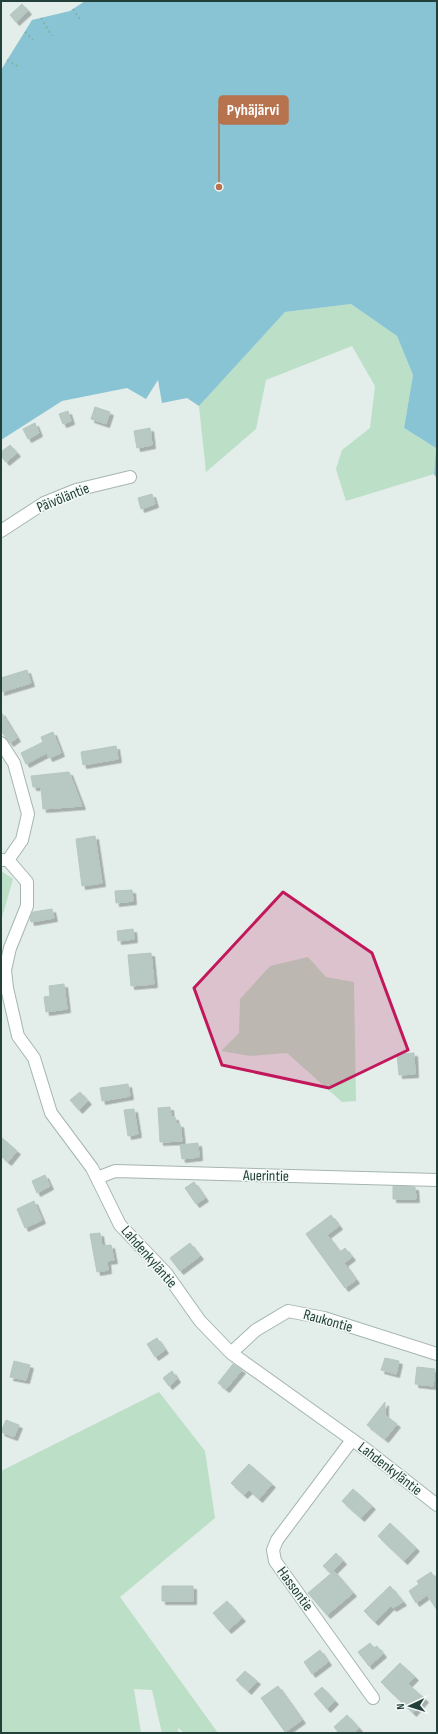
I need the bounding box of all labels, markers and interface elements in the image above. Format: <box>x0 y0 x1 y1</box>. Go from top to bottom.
callout: Pyhäjärvi <box>219 96 288 124</box>
text: Pyhäjärvi <box>227 101 279 120</box>
street label: Päivöläntie <box>34 479 92 517</box>
street label: Auerintie <box>242 1166 289 1186</box>
street label: Lahdenkyläntie <box>117 1222 181 1292</box>
street label: Raukontie <box>301 1305 355 1337</box>
street label: Lahdenkyläntie <box>354 1438 426 1500</box>
street label: Hassontie <box>273 1563 317 1615</box>
north arrow <box>390 1686 430 1726</box>
text: N <box>394 1703 407 1710</box>

